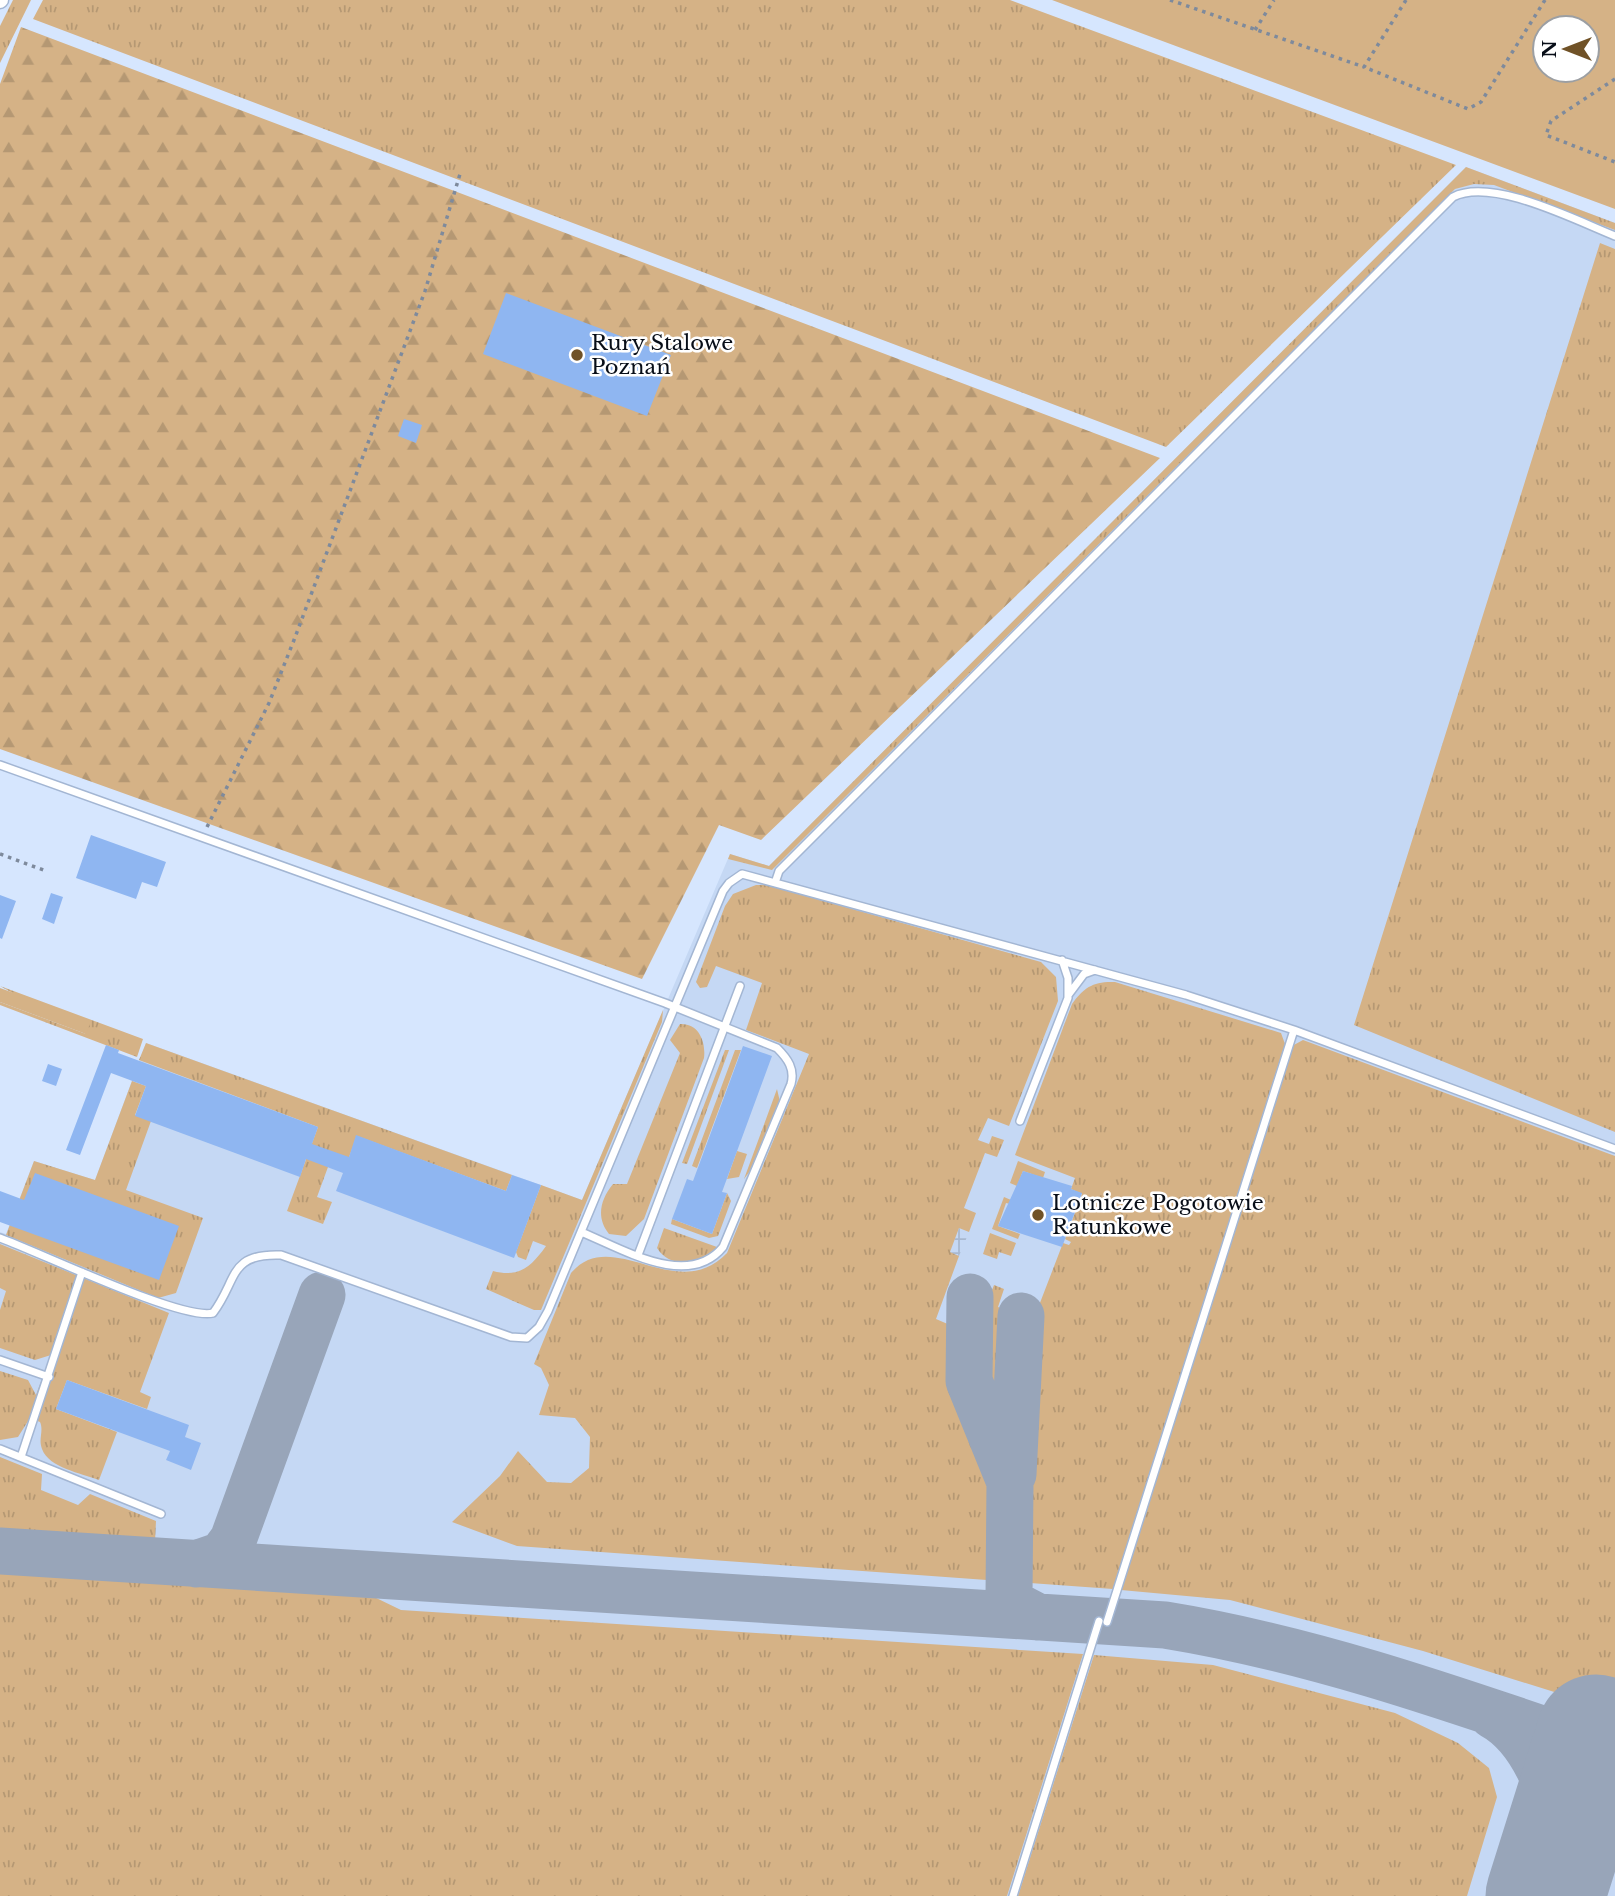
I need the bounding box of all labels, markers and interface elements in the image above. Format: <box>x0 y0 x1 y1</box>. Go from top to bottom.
north arrow <box>1531 14 1601 84</box>
text: N <box>1538 40 1561 58</box>
place label: Rury Stalowe Poznań <box>591 330 733 380</box>
marker: Rury Stalowe Poznań <box>569 347 585 363</box>
place label: Lotnicze Pogotowie Ratunkowe <box>1052 1190 1264 1240</box>
marker: Lotnicze Pogotowie Ratunkowe <box>1030 1207 1046 1223</box>

